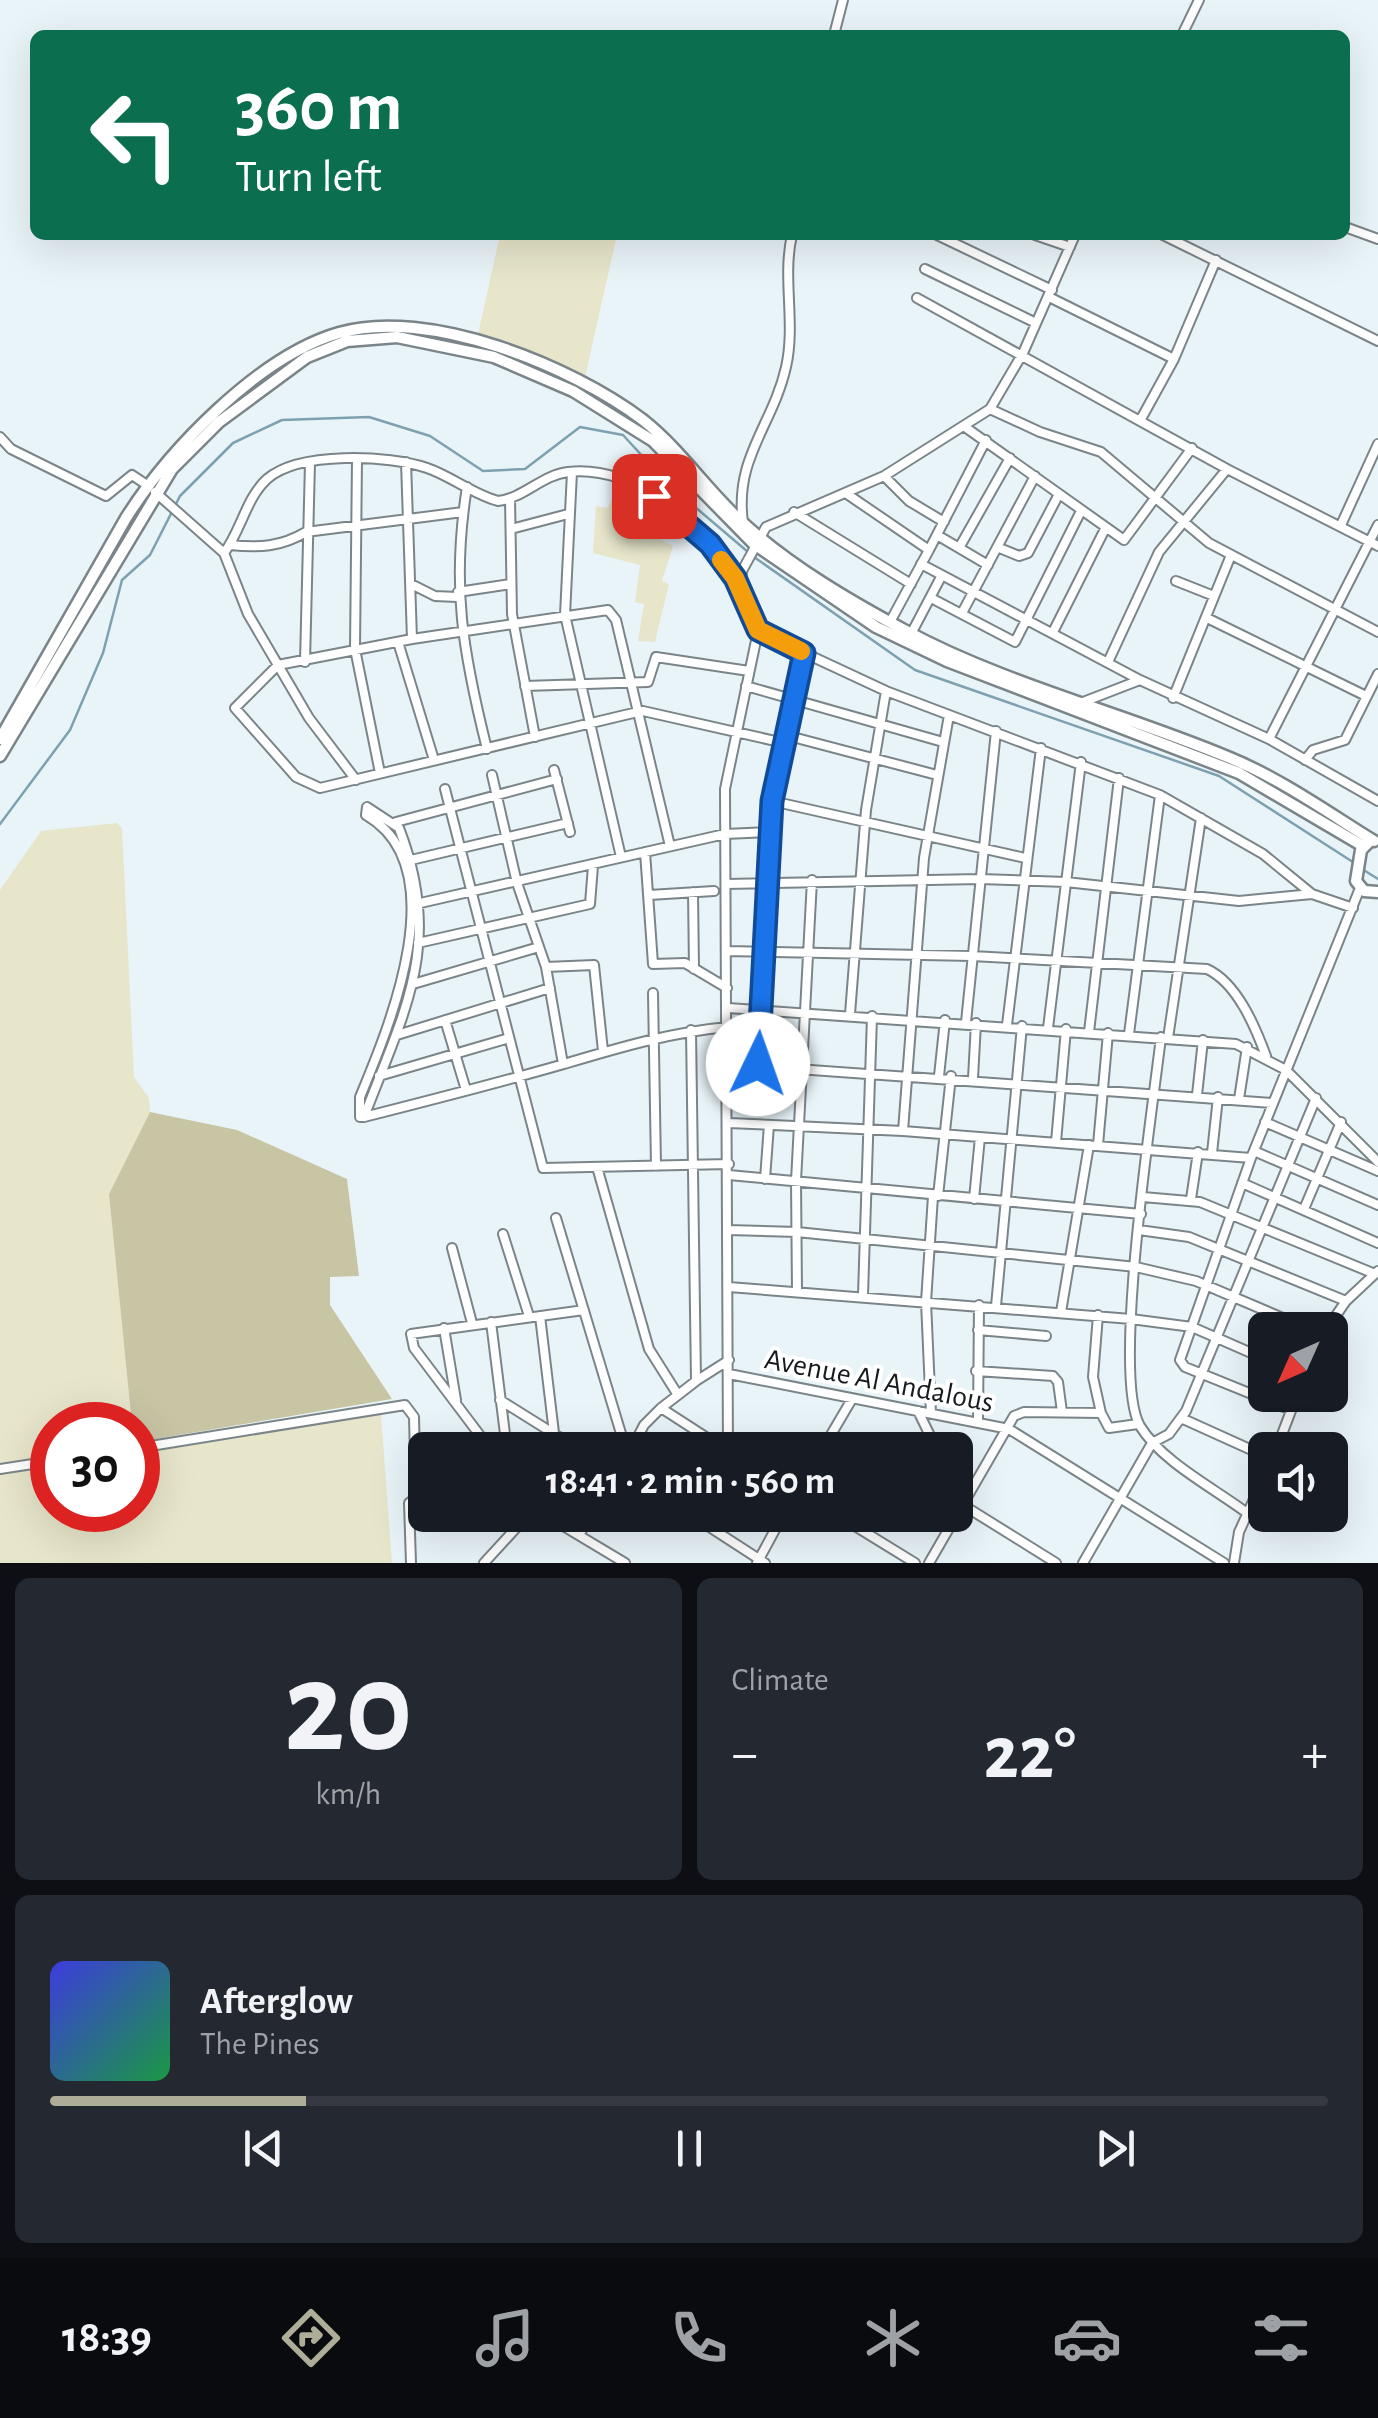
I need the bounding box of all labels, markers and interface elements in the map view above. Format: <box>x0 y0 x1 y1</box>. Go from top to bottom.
icon: left <box>70 70 200 200</box>
text: 360 m <box>235 73 403 143</box>
text: Turn left <box>235 155 382 200</box>
pin <box>612 454 697 539</box>
icon: arrive <box>627 469 682 524</box>
position arrow <box>706 1012 810 1116</box>
north arrow <box>1248 1312 1348 1412</box>
map controls <box>1248 1312 1348 1532</box>
street label: Avenue Al Andalous <box>762 1344 996 1418</box>
speed limit sign: 30 <box>30 1402 160 1532</box>
button: sound <box>1248 1432 1348 1532</box>
text: 18:41 · 2 min · 560 m <box>546 1463 835 1501</box>
text: 20 <box>284 1645 413 1775</box>
text: Climate <box>732 1664 829 1696</box>
text: 22° <box>983 1717 1076 1792</box>
text: − <box>732 1727 758 1782</box>
text: + <box>1302 1727 1328 1782</box>
text: km/h <box>315 1778 381 1810</box>
text: Afterglow <box>200 1983 353 2021</box>
text: The Pines <box>200 2028 320 2060</box>
icon: previous <box>236 2121 291 2176</box>
icon: pause <box>662 2121 717 2176</box>
icon: next <box>1088 2121 1143 2176</box>
icon: directions <box>276 2303 346 2373</box>
icon: music <box>470 2303 540 2373</box>
icon: phone <box>664 2303 734 2373</box>
icon: climate <box>858 2303 928 2373</box>
icon: car <box>1052 2303 1122 2373</box>
icon: filters <box>1246 2303 1316 2373</box>
text: 18:39 <box>62 2315 152 2360</box>

